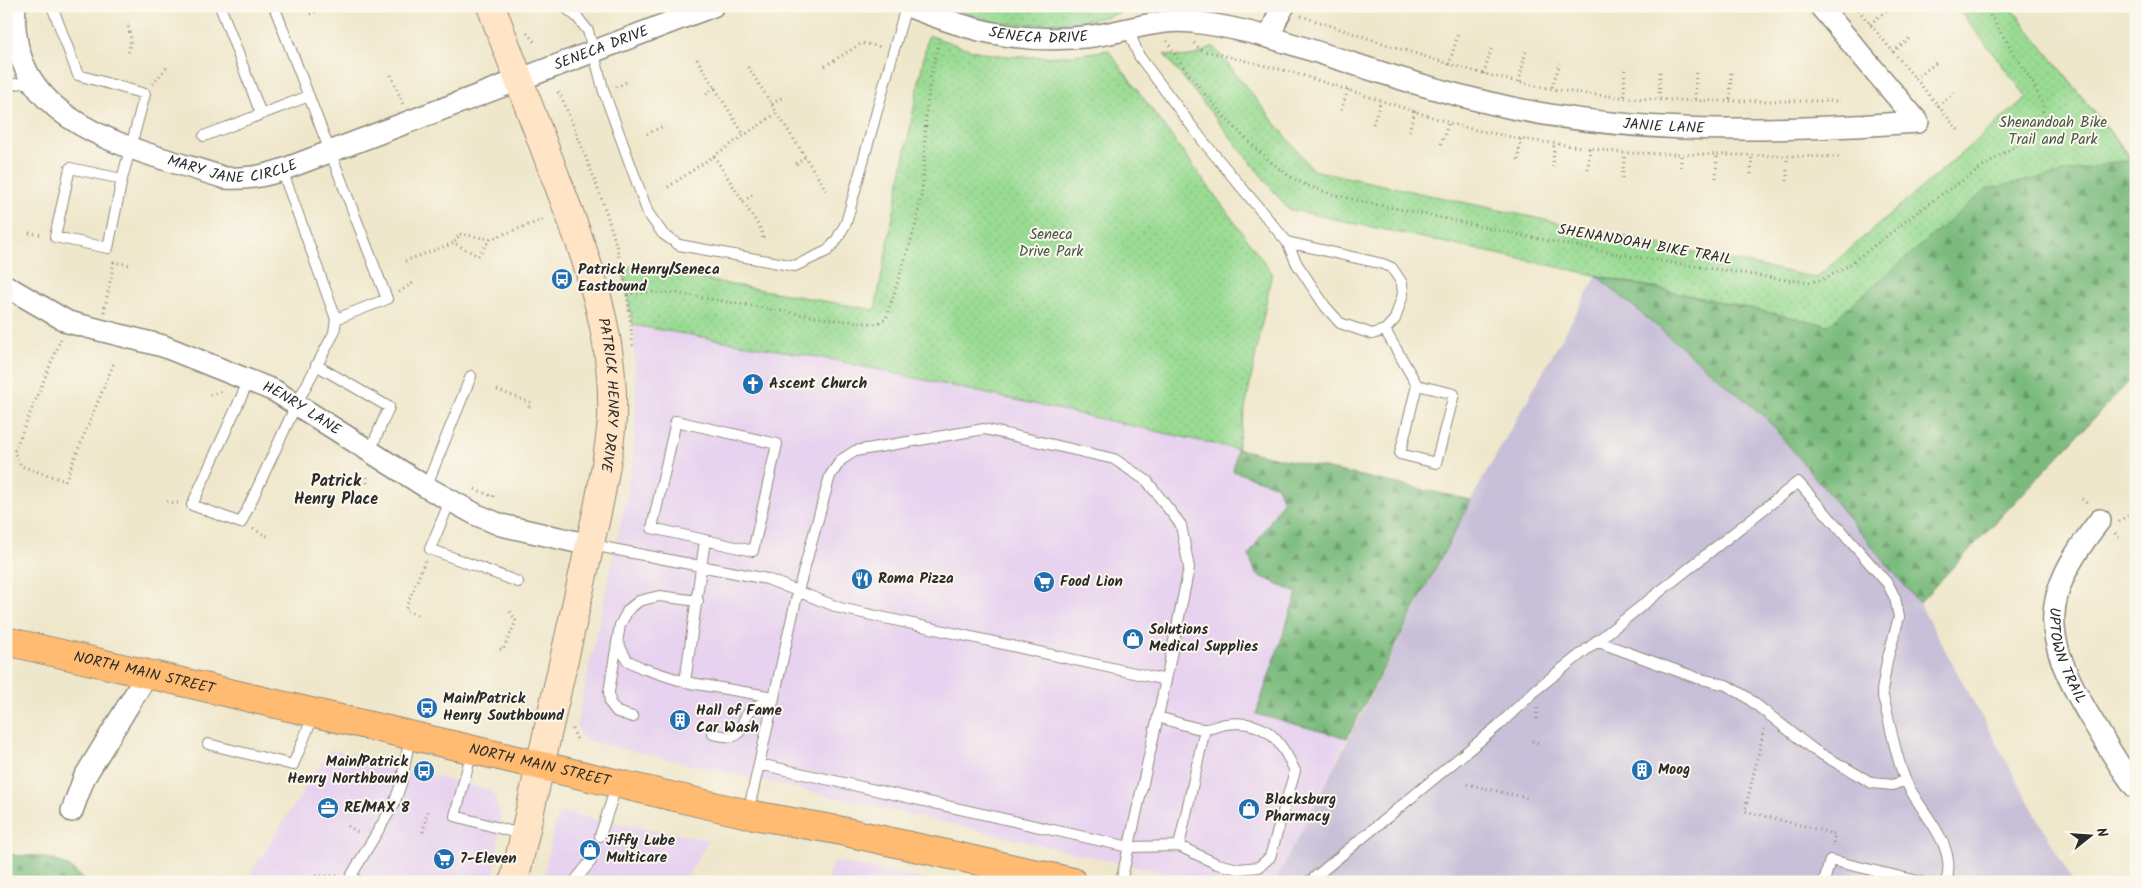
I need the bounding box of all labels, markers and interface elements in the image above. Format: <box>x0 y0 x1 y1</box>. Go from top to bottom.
street label: SENECA DRIVE <box>551 19 653 77</box>
street label: SENECA DRIVE <box>987 20 1091 51</box>
park label: Shenandoah Bike Trail and Park <box>1999 111 2107 152</box>
street label: JANIE LANE <box>1622 112 1706 141</box>
street label: MARY JANE CIRCLE <box>164 149 302 190</box>
street label: SHENANDOAH BIKE TRAIL <box>1556 218 1734 272</box>
park label: Seneca Drive Park <box>1019 223 1084 264</box>
place label: Patrick Henry/Seneca Eastbound <box>578 258 720 299</box>
bus stop icon: Patrick Henry/Seneca Eastbound <box>550 267 574 291</box>
street label: PATRICK HENRY DRIVE <box>590 316 624 475</box>
church icon: Ascent Church <box>741 372 765 396</box>
place label: Ascent Church <box>769 372 867 396</box>
street label: HENRY LANE <box>259 375 347 443</box>
district label: Patrick Henry Place <box>294 469 378 512</box>
restaurant icon: Roma Pizza <box>850 567 874 591</box>
place label: Roma Pizza <box>878 567 954 591</box>
supermarket icon: Food Lion <box>1032 570 1056 594</box>
place label: Food Lion <box>1060 570 1123 594</box>
street label: UPTOWN TRAIL <box>2042 606 2092 708</box>
place label: Solutions Medical Supplies <box>1149 618 1258 659</box>
shop icon: Solutions Medical Supplies <box>1121 627 1145 651</box>
street label: NORTH MAIN STREET <box>71 645 219 702</box>
place label: Main/Patrick Henry Southbound <box>443 687 565 728</box>
bus stop icon: Main/Patrick Henry Southbound <box>415 696 439 720</box>
place label: Hall of Fame Car Wash <box>696 699 782 740</box>
building icon: Hall of Fame Car Wash <box>668 708 692 732</box>
street label: NORTH MAIN STREET <box>467 737 615 794</box>
place label: Main/Patrick Henry Northbound <box>288 750 409 791</box>
building icon: Moog <box>1630 758 1654 782</box>
place label: Moog <box>1658 758 1690 782</box>
bus stop icon: Main/Patrick Henry Northbound <box>412 759 436 783</box>
place label: Blacksburg Pharmacy <box>1265 788 1336 829</box>
office icon: RE/MAX 8 <box>316 796 340 820</box>
place label: RE/MAX 8 <box>344 796 410 820</box>
shop icon: Blacksburg Pharmacy <box>1237 797 1261 821</box>
north arrow <box>2064 810 2114 860</box>
text: N <box>2090 825 2113 840</box>
place label: Jiffy Lube Multicare <box>606 829 676 870</box>
shop icon: Jiffy Lube Multicare <box>578 838 602 862</box>
supermarket icon: 7-Eleven <box>432 847 456 871</box>
place label: 7-Eleven <box>460 847 517 871</box>

